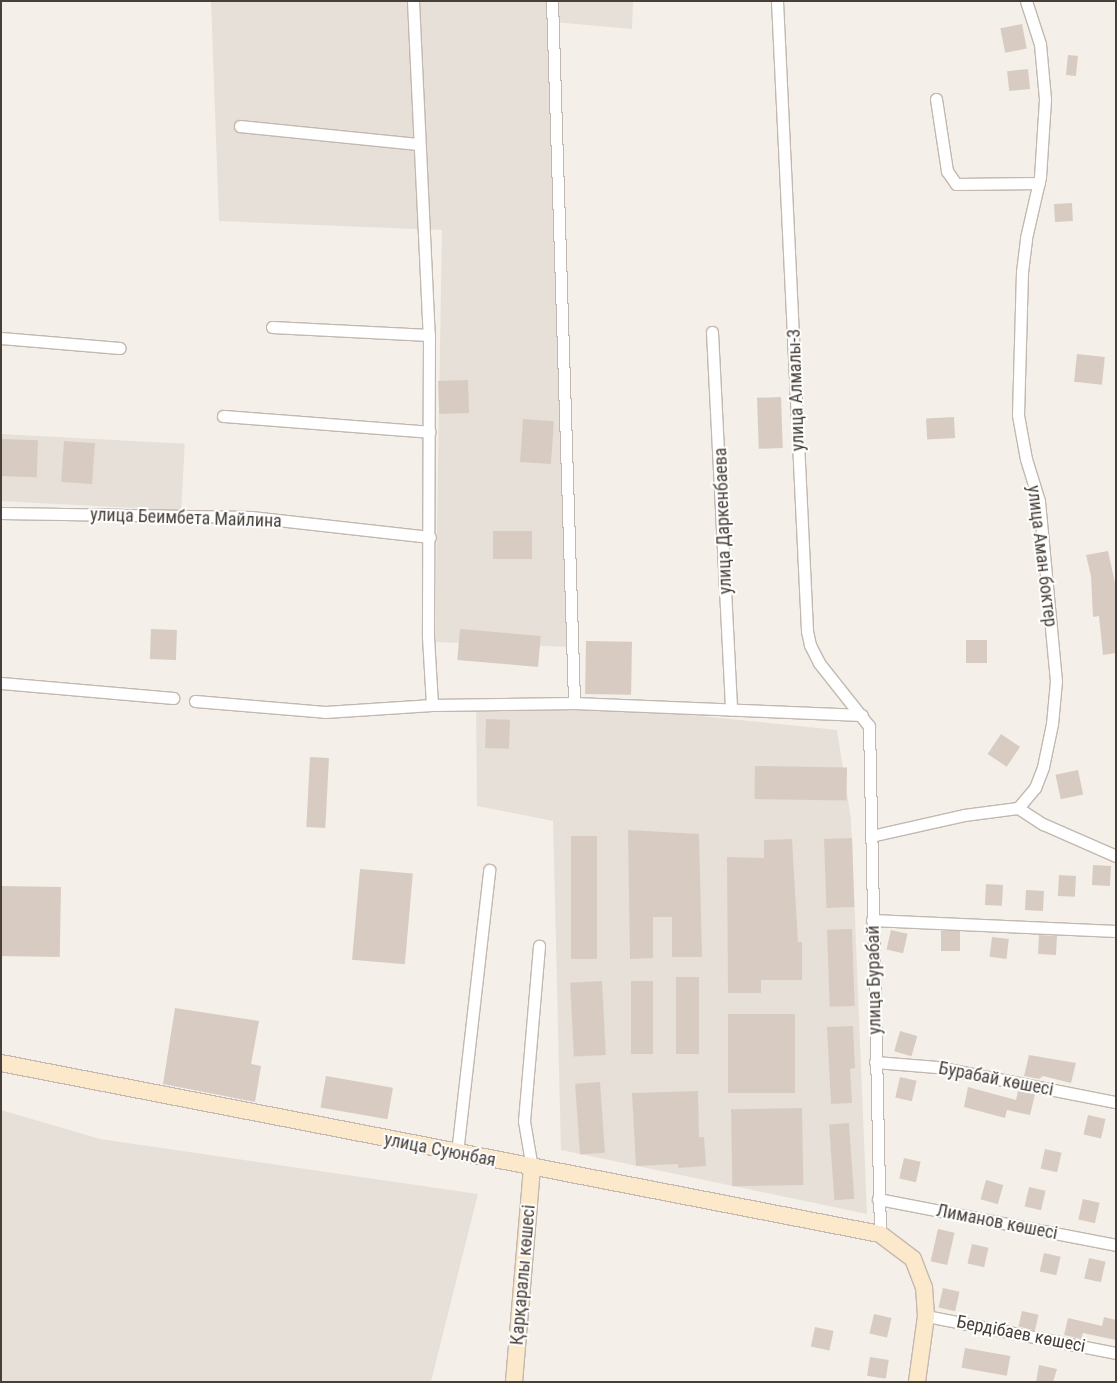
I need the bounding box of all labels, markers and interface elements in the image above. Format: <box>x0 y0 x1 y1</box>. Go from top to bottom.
street label: улица Алмалы-3 <box>783 328 809 452</box>
street label: улица Даркенбаева <box>710 447 736 595</box>
street label: улица Аман боктер <box>1023 484 1061 628</box>
street label: улица Беимбета Майлина <box>90 504 282 532</box>
street label: улица Бурабай <box>862 925 886 1035</box>
street label: Бурабай көшесі <box>937 1057 1055 1101</box>
street label: улица Суюнбая <box>382 1129 498 1171</box>
street label: Лиманов көшесі <box>935 1200 1059 1244</box>
street label: Қарқаралы көшесі <box>506 1204 540 1346</box>
street label: Бердібаев көшесі <box>955 1311 1087 1357</box>

